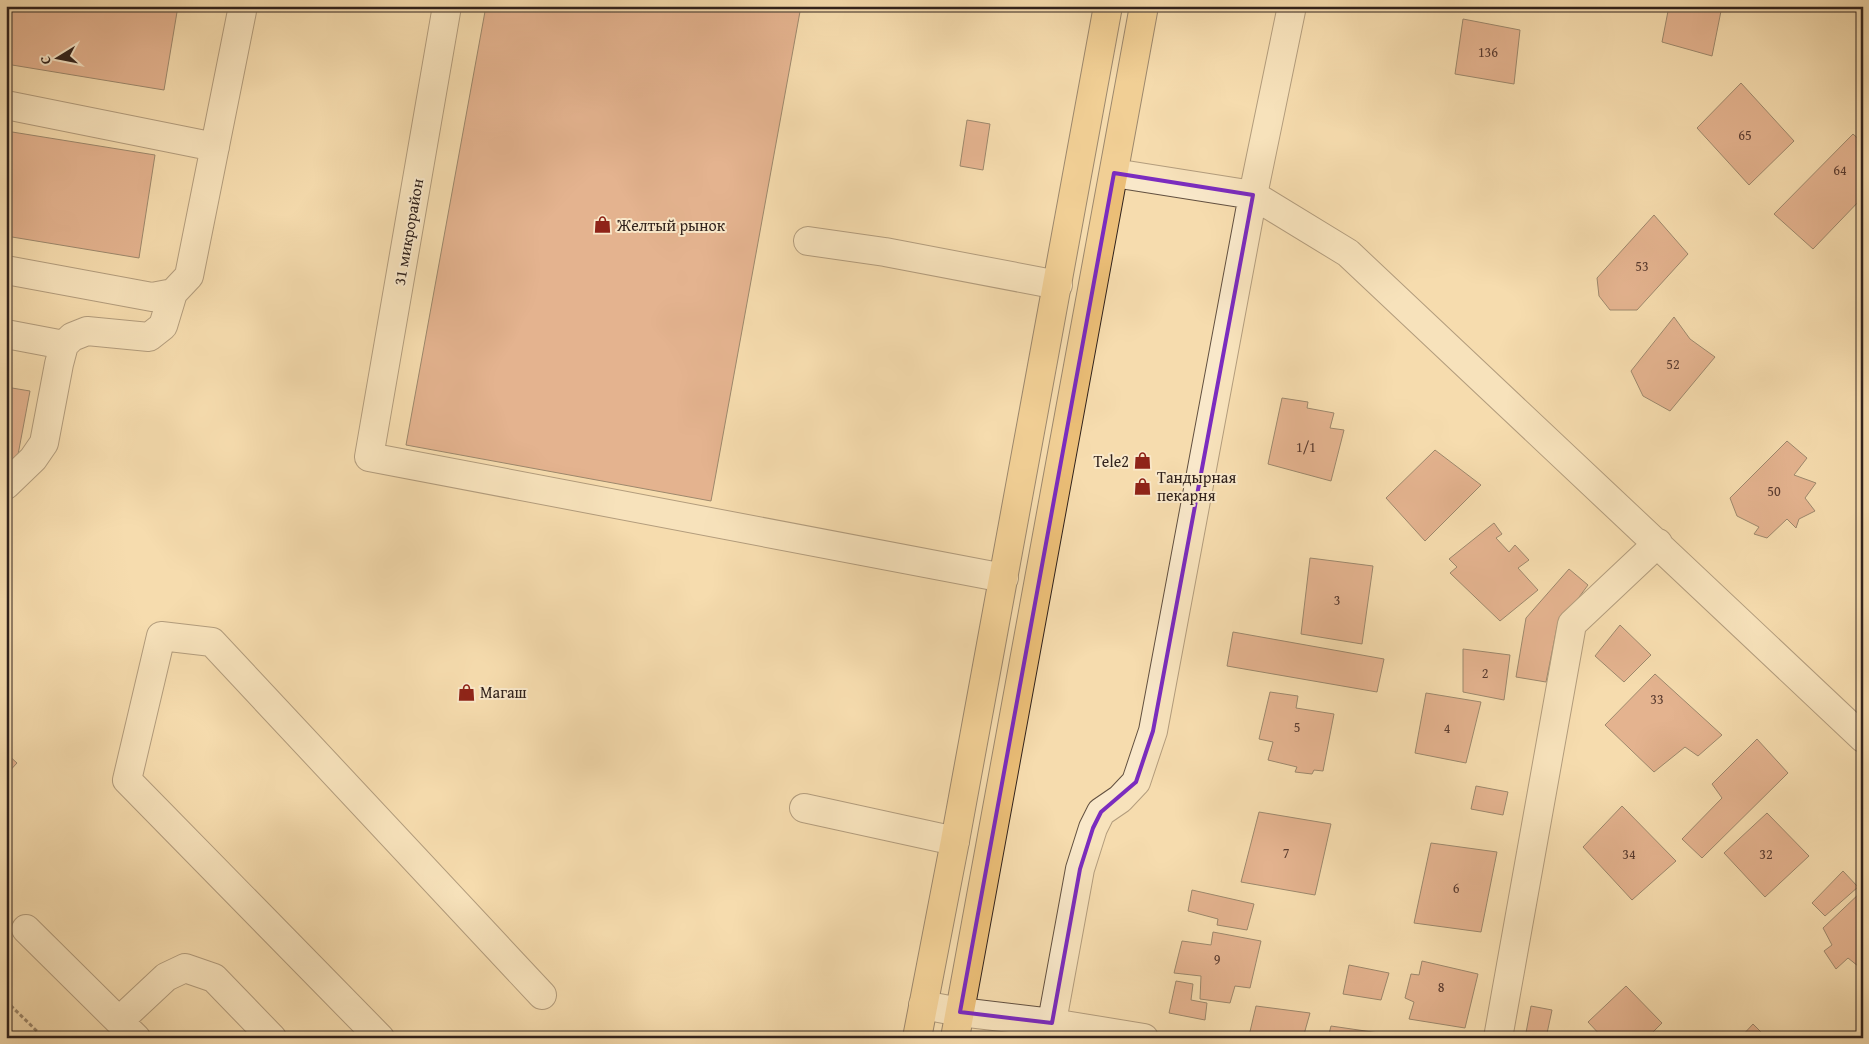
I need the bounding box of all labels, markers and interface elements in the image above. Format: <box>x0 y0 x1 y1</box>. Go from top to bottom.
north arrow <box>32 32 82 82</box>
house number: 136 <box>1478 42 1498 62</box>
text: С <box>35 55 56 66</box>
house number: 65 <box>1738 125 1752 145</box>
house number: 64 <box>1833 160 1847 180</box>
street label: 31 микрорайон <box>387 177 429 287</box>
place label: Желтый рынок <box>616 213 726 237</box>
shop icon: Желтый рынок <box>593 215 613 235</box>
house number: 53 <box>1635 256 1649 276</box>
house number: 52 <box>1666 354 1680 374</box>
house number: 1/1 <box>1296 437 1316 457</box>
place label: Tele2 <box>1093 449 1129 473</box>
shop icon: Tele2 <box>1133 451 1153 471</box>
place label: Тандырная пекарня <box>1157 465 1236 507</box>
shop icon: Тандырная пекарня <box>1133 476 1153 496</box>
house number: 50 <box>1767 481 1781 501</box>
house number: 3 <box>1334 590 1340 610</box>
house number: 2 <box>1482 663 1488 683</box>
place label: Магаш <box>480 680 527 704</box>
shop icon: Магаш <box>456 682 476 702</box>
house number: 33 <box>1650 689 1664 709</box>
house number: 5 <box>1294 717 1300 737</box>
house number: 4 <box>1444 718 1451 738</box>
house number: 7 <box>1283 843 1290 863</box>
house number: 34 <box>1622 844 1636 864</box>
house number: 32 <box>1759 844 1773 864</box>
house number: 6 <box>1453 878 1460 898</box>
house number: 9 <box>1214 949 1221 969</box>
house number: 8 <box>1438 977 1445 997</box>

